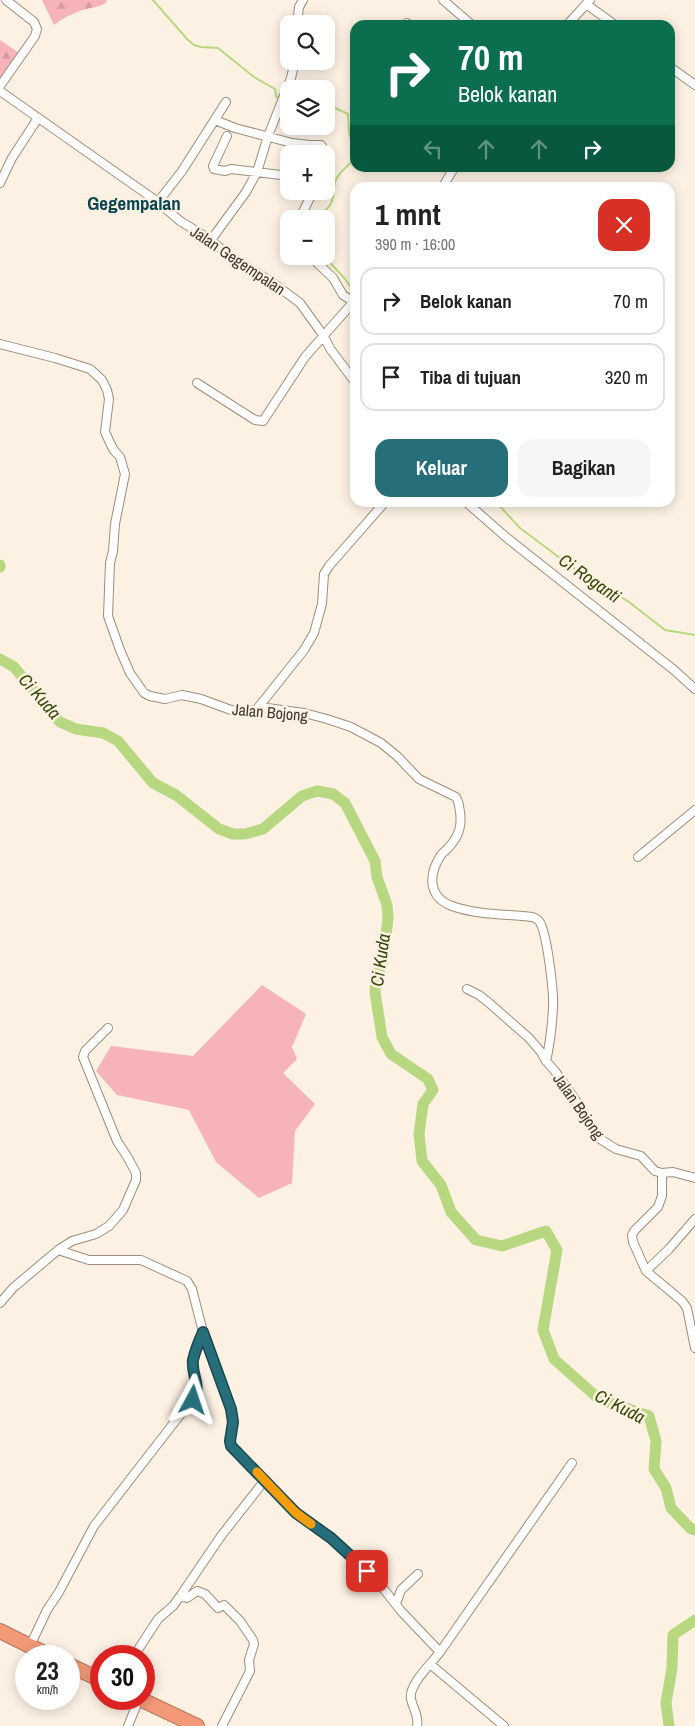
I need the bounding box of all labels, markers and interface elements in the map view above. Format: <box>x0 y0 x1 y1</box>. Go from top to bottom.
map controls <box>280 15 335 265</box>
button: search <box>280 15 335 70</box>
text: 70 m <box>458 34 523 81</box>
icon: right <box>375 40 440 105</box>
text: Belok kanan <box>458 79 557 109</box>
button: layers <box>280 80 335 135</box>
icon: left <box>419 135 447 163</box>
icon: ahead <box>472 135 500 163</box>
icon: ahead <box>525 135 553 163</box>
icon: right <box>578 135 606 163</box>
button: + <box>280 145 335 200</box>
district label: Gegempalan <box>87 190 181 216</box>
text: 1 mnt <box>375 194 441 234</box>
button: close <box>598 199 650 251</box>
button: − <box>280 210 335 265</box>
street label: Jalan Gegempalan <box>186 220 290 300</box>
text: 390 m · 16:00 <box>375 233 455 255</box>
icon: right <box>377 287 405 315</box>
text: Belok kanan <box>420 288 512 314</box>
text: 70 m <box>613 288 648 314</box>
icon: arrive <box>377 363 405 391</box>
text: Tiba di tujuan <box>420 364 521 390</box>
text: 320 m <box>605 364 648 390</box>
button: Keluar <box>375 439 508 497</box>
button: Bagikan <box>518 439 650 497</box>
water label: Ci Roganti <box>554 548 626 608</box>
water label: Ci Kuda <box>13 668 67 724</box>
street label: Jalan Bojong <box>231 698 309 726</box>
water label: Ci Kuda <box>364 932 396 988</box>
street label: Jalan Bojong <box>548 1069 610 1144</box>
position arrow <box>166 1373 218 1425</box>
water label: Ci Kuda <box>591 1383 649 1429</box>
pin <box>346 1550 388 1592</box>
icon: arrive <box>353 1557 381 1585</box>
speed limit sign: 30 <box>90 1645 155 1710</box>
text: 23 <box>36 1654 59 1688</box>
text: km/h <box>37 1682 58 1698</box>

